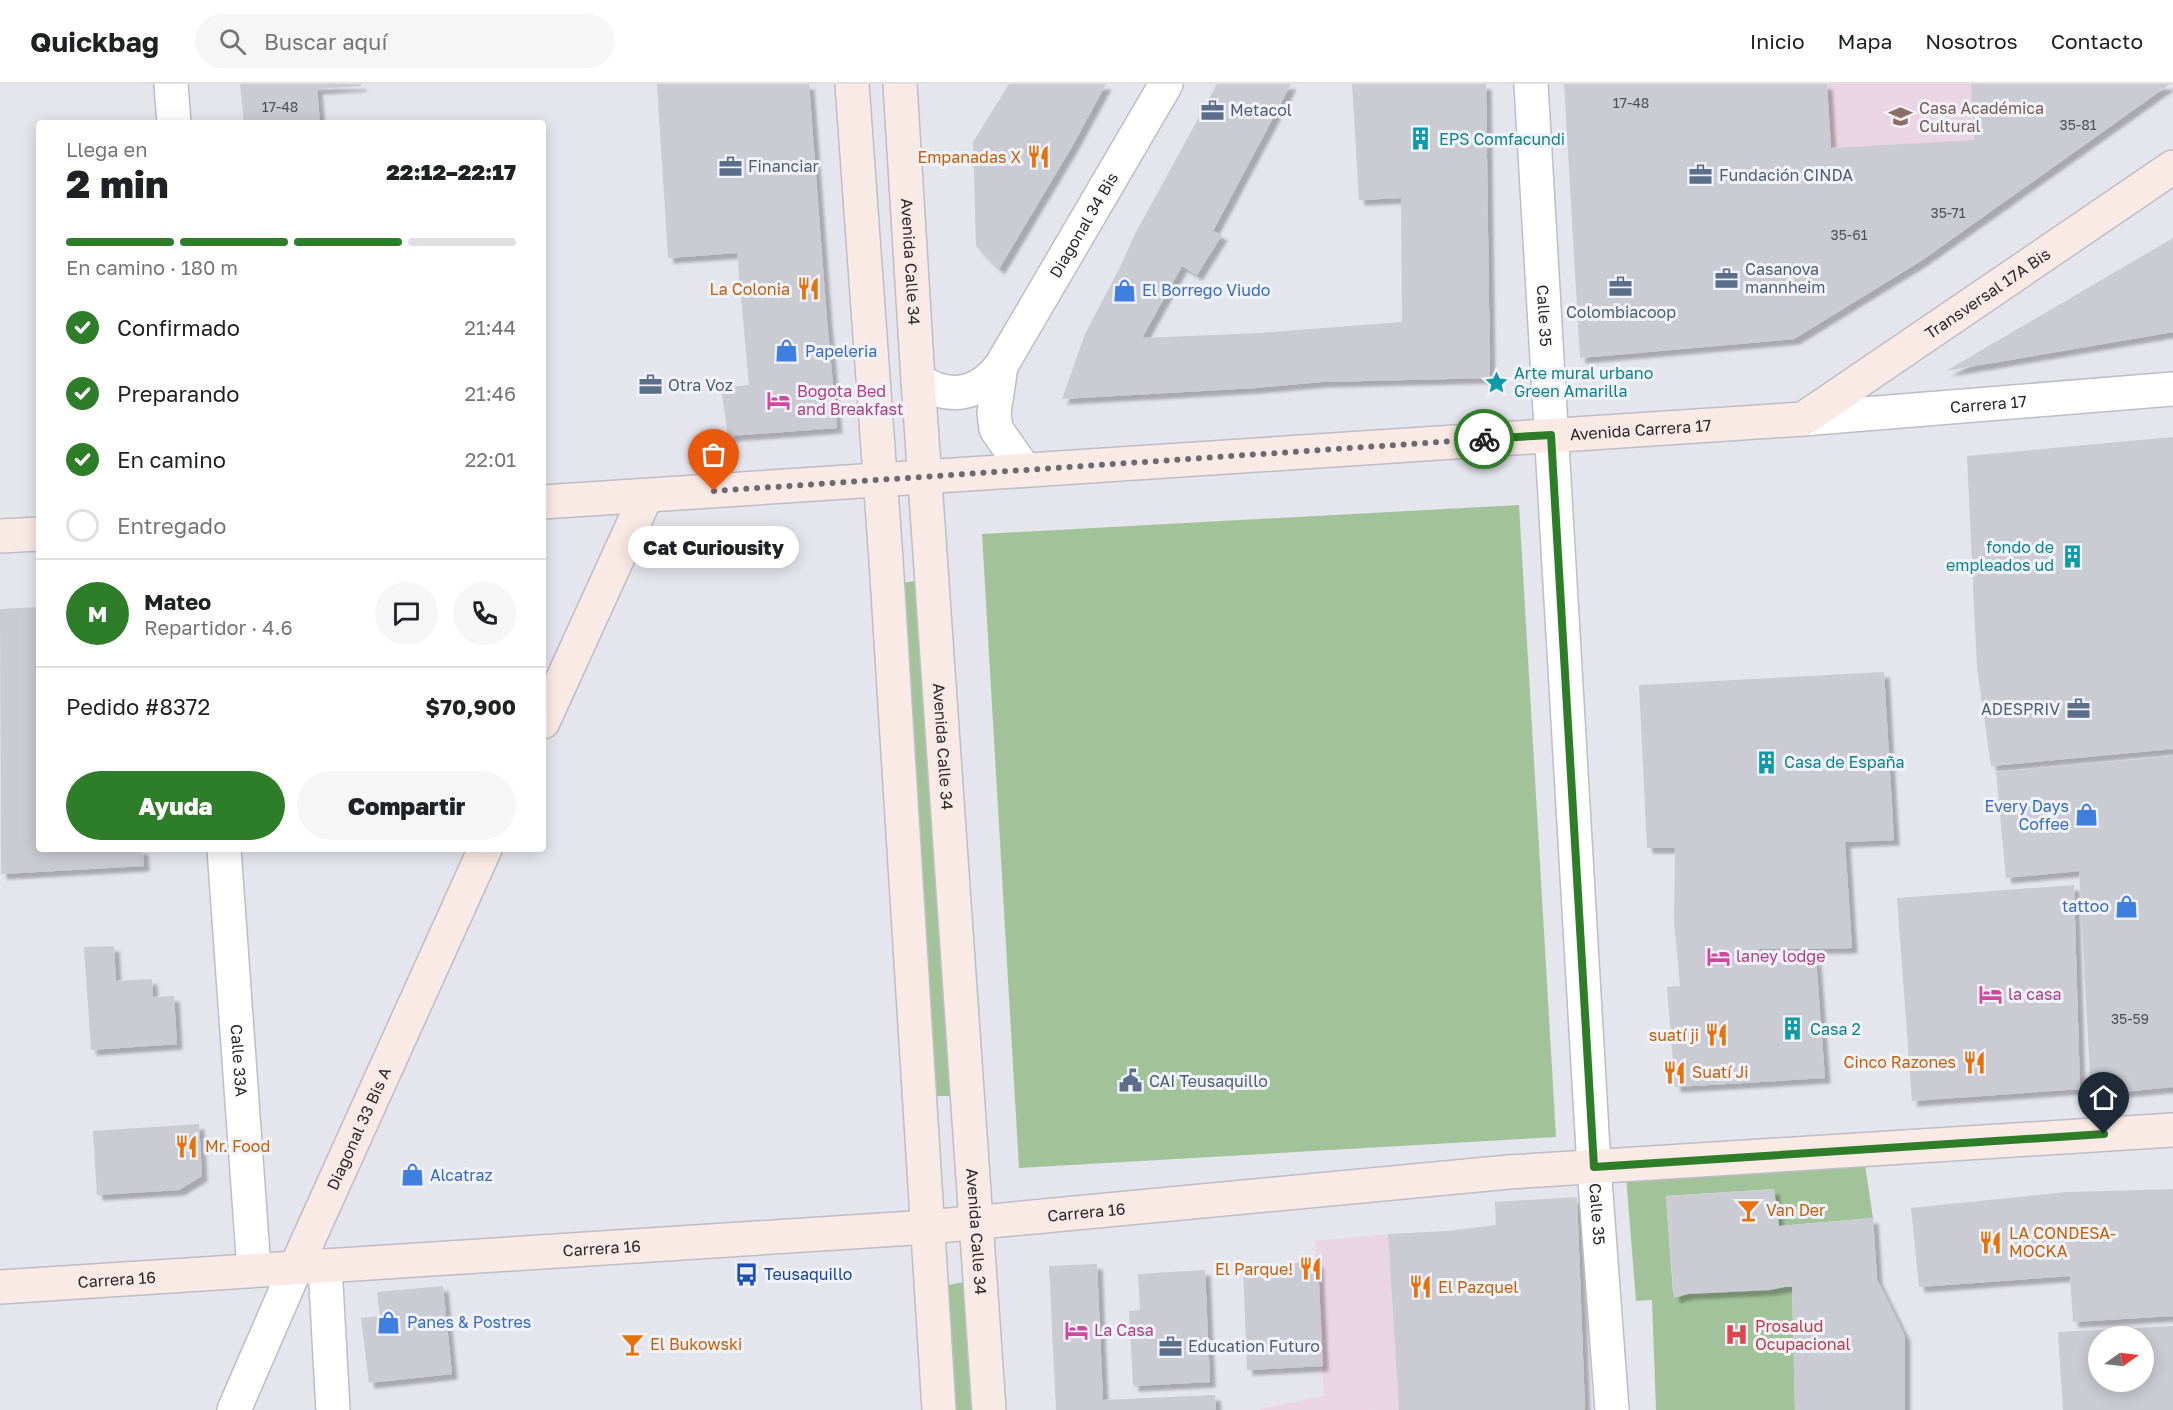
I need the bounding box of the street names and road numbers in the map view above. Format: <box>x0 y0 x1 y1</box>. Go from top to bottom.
street label: Diagonal 34 Bis <box>1045 169 1122 281</box>
street label: Avenida Calle 34 <box>897 198 925 326</box>
street label: Transversal 17A Bis <box>1921 244 2054 343</box>
street label: Calle 35 <box>1533 284 1556 347</box>
street label: Carrera 17 <box>1949 391 2028 417</box>
street label: Avenida Carrera 17 <box>1569 415 1712 444</box>
street label: Avenida Calle 34 <box>929 682 958 811</box>
street label: Calle 33A <box>227 1023 252 1098</box>
street label: Diagonal 33 Bis A <box>322 1064 395 1193</box>
street label: Avenida Calle 34 <box>962 1167 991 1296</box>
street label: Calle 35 <box>1585 1182 1610 1246</box>
street label: Carrera 16 <box>1047 1198 1126 1226</box>
street label: Carrera 16 <box>562 1236 641 1261</box>
street label: Carrera 16 <box>77 1267 156 1292</box>

